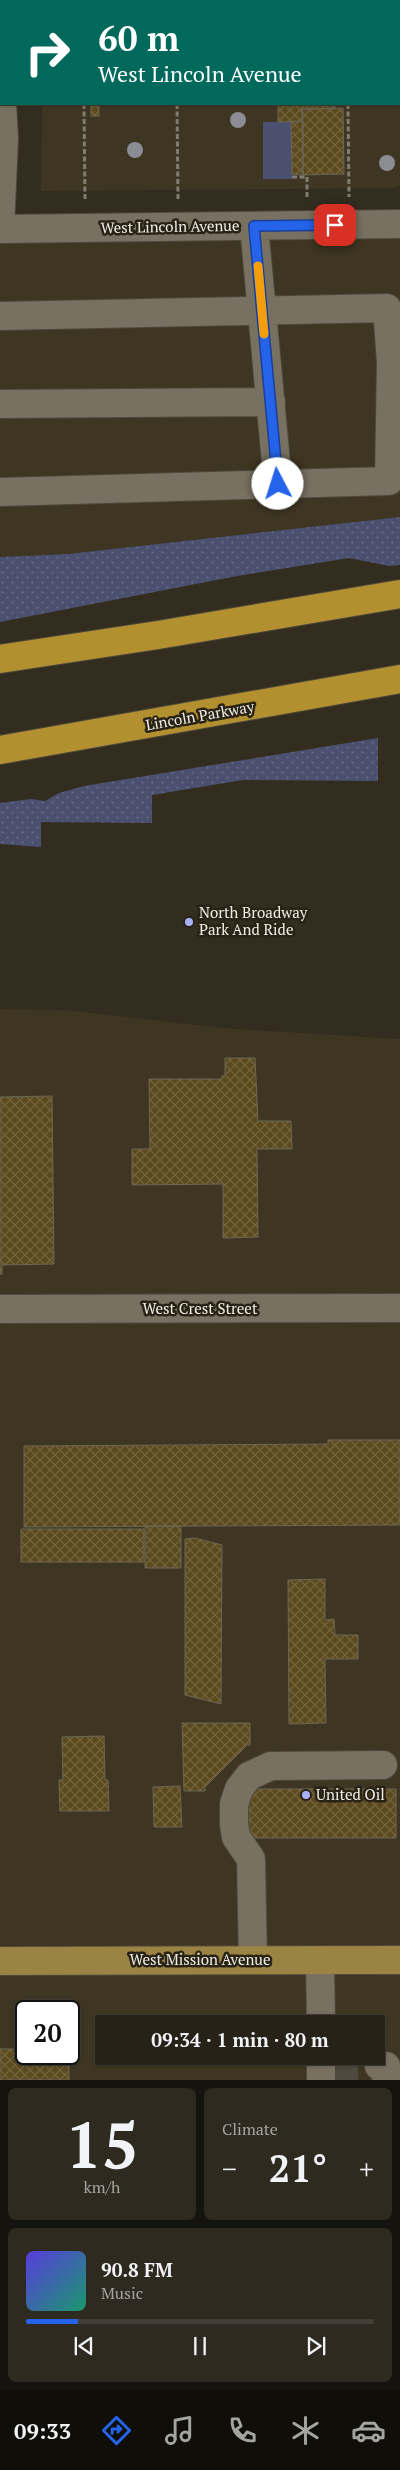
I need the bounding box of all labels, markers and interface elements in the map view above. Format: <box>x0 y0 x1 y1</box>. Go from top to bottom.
text: 60 m <box>98 15 179 61</box>
icon: right <box>15 20 80 85</box>
text: West Lincoln Avenue <box>98 59 302 88</box>
pin <box>314 204 356 246</box>
icon: arrive <box>321 211 349 239</box>
street label: West Lincoln Avenue <box>100 215 240 237</box>
position arrow <box>251 457 303 509</box>
street label: Lincoln Parkway <box>144 696 256 734</box>
place label: North Broadway Park And Ride <box>199 902 308 939</box>
marker: North Broadway Park And Ride <box>183 916 195 928</box>
street label: West Crest Street <box>143 1298 258 1318</box>
place label: United Oil <box>316 1784 385 1804</box>
marker: United Oil <box>300 1789 312 1801</box>
street label: West Mission Avenue <box>130 1949 271 1969</box>
speed limit sign: 20 <box>15 2000 80 2065</box>
text: 09:34 · 1 min · 80 m <box>151 2027 329 2052</box>
text: 15 <box>65 2100 139 2187</box>
text: Climate <box>222 2118 278 2140</box>
text: 21° <box>269 2143 327 2193</box>
text: − <box>222 2150 237 2187</box>
text: + <box>359 2150 374 2187</box>
text: km/h <box>84 2176 120 2198</box>
text: 90.8 FM <box>101 2257 173 2282</box>
text: Music <box>101 2282 143 2304</box>
icon: previous <box>70 2332 98 2360</box>
icon: pause <box>186 2332 214 2360</box>
icon: next <box>302 2332 330 2360</box>
icon: directions <box>99 2413 134 2448</box>
icon: music <box>162 2413 197 2448</box>
icon: phone <box>225 2413 260 2448</box>
icon: climate <box>288 2413 323 2448</box>
icon: car <box>351 2413 386 2448</box>
text: 09:33 <box>14 2416 71 2445</box>

